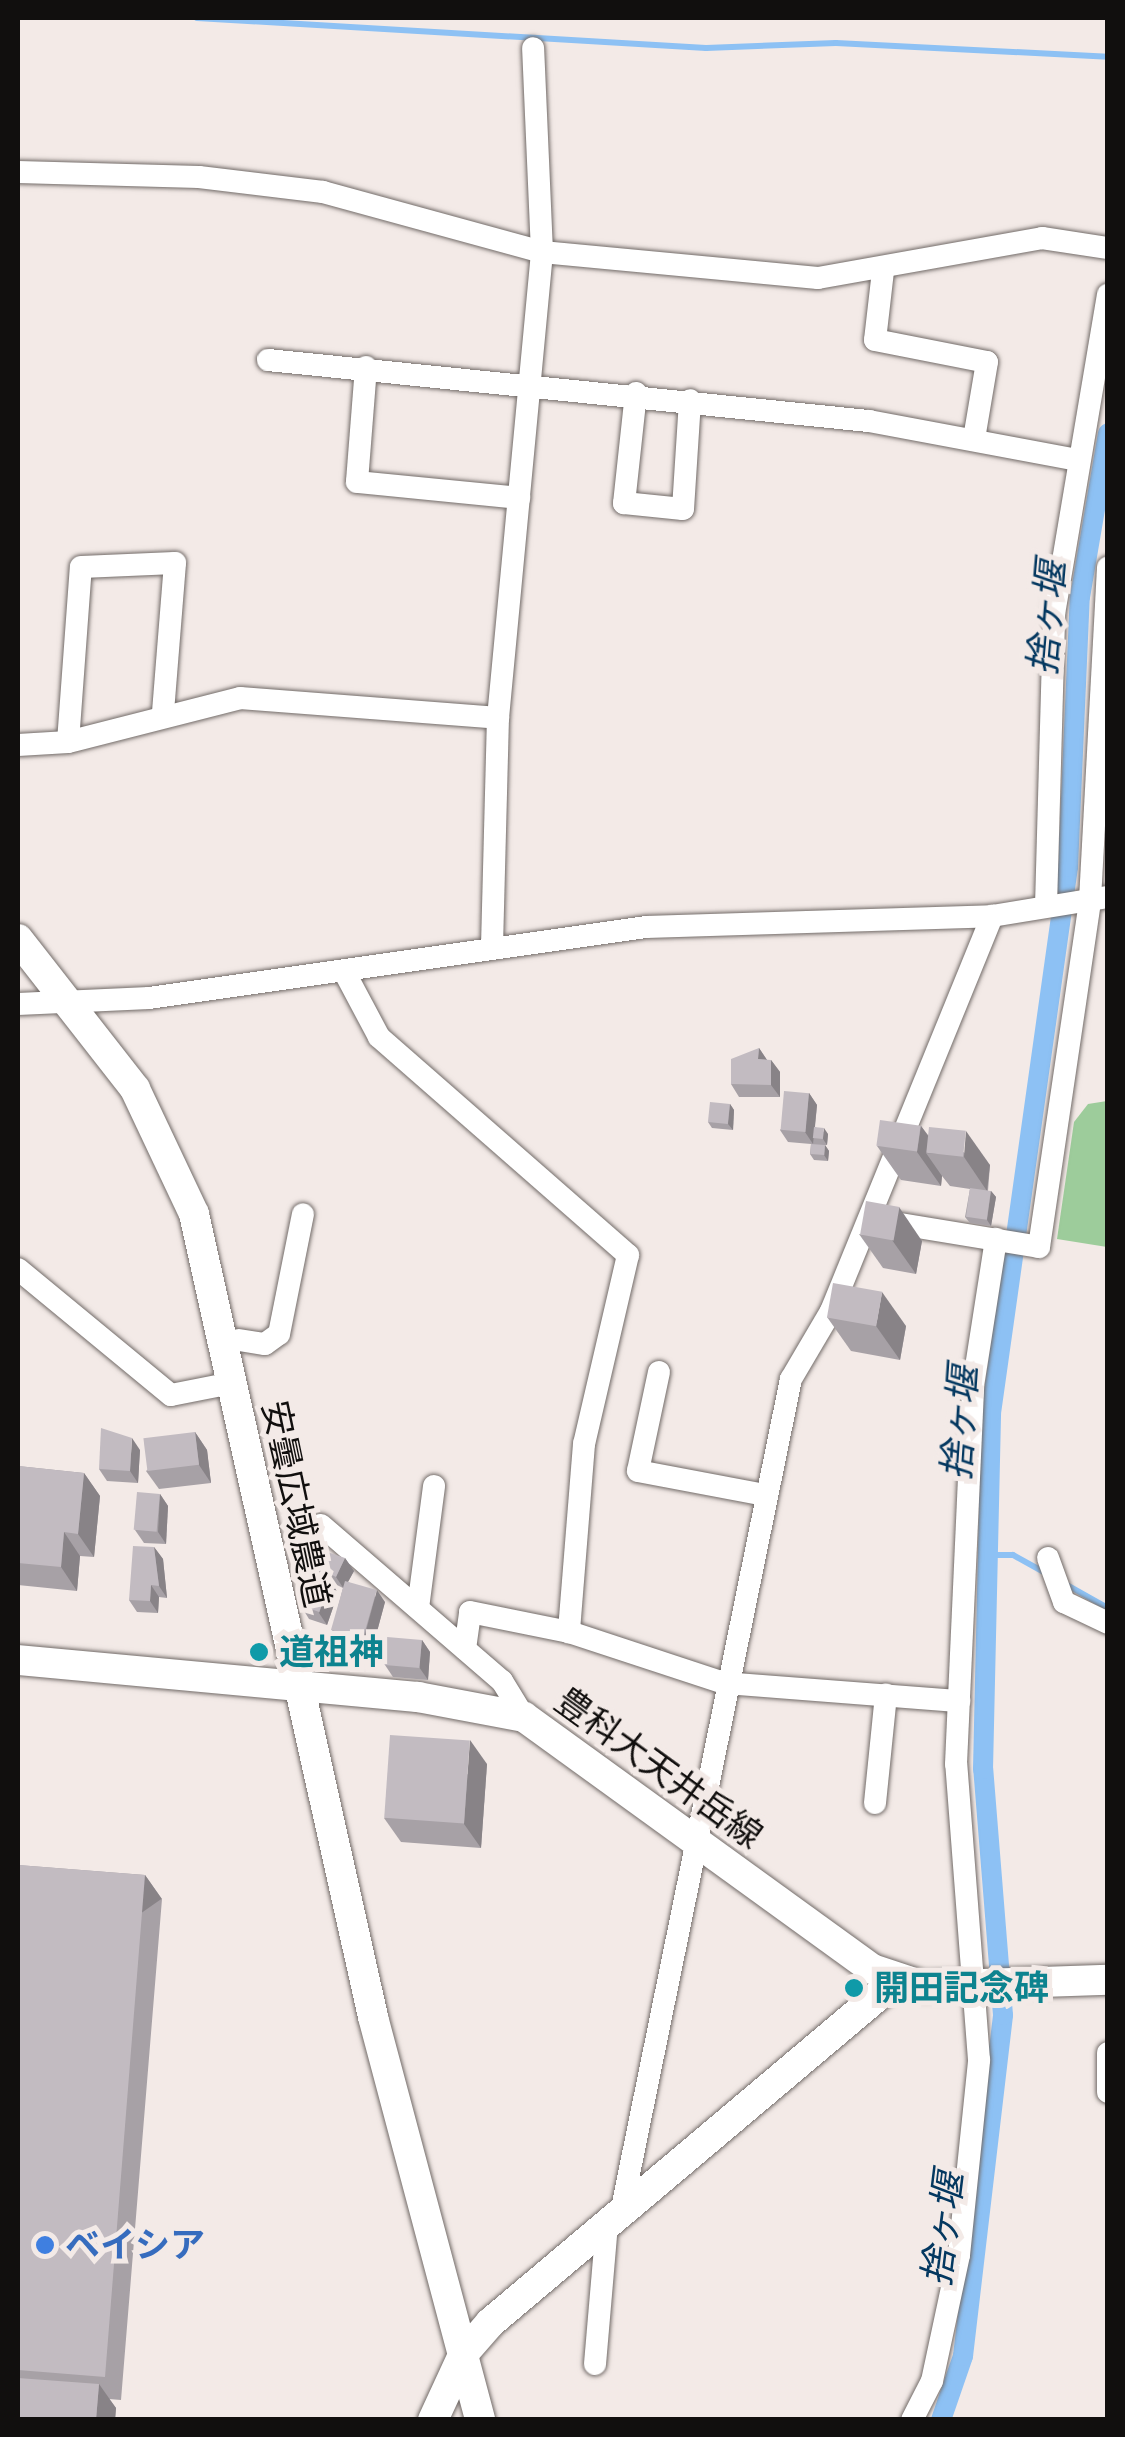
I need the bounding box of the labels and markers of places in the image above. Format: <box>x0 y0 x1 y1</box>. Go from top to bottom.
place label: 道祖神 <box>279 1631 384 1673</box>
marker: 道祖神 <box>248 1641 270 1663</box>
place label: 開田記念碑 <box>874 1967 1049 2009</box>
marker: 開田記念碑 <box>843 1977 865 1999</box>
place label: ベイシア <box>65 2224 205 2266</box>
marker: ベイシア <box>34 2234 56 2256</box>

